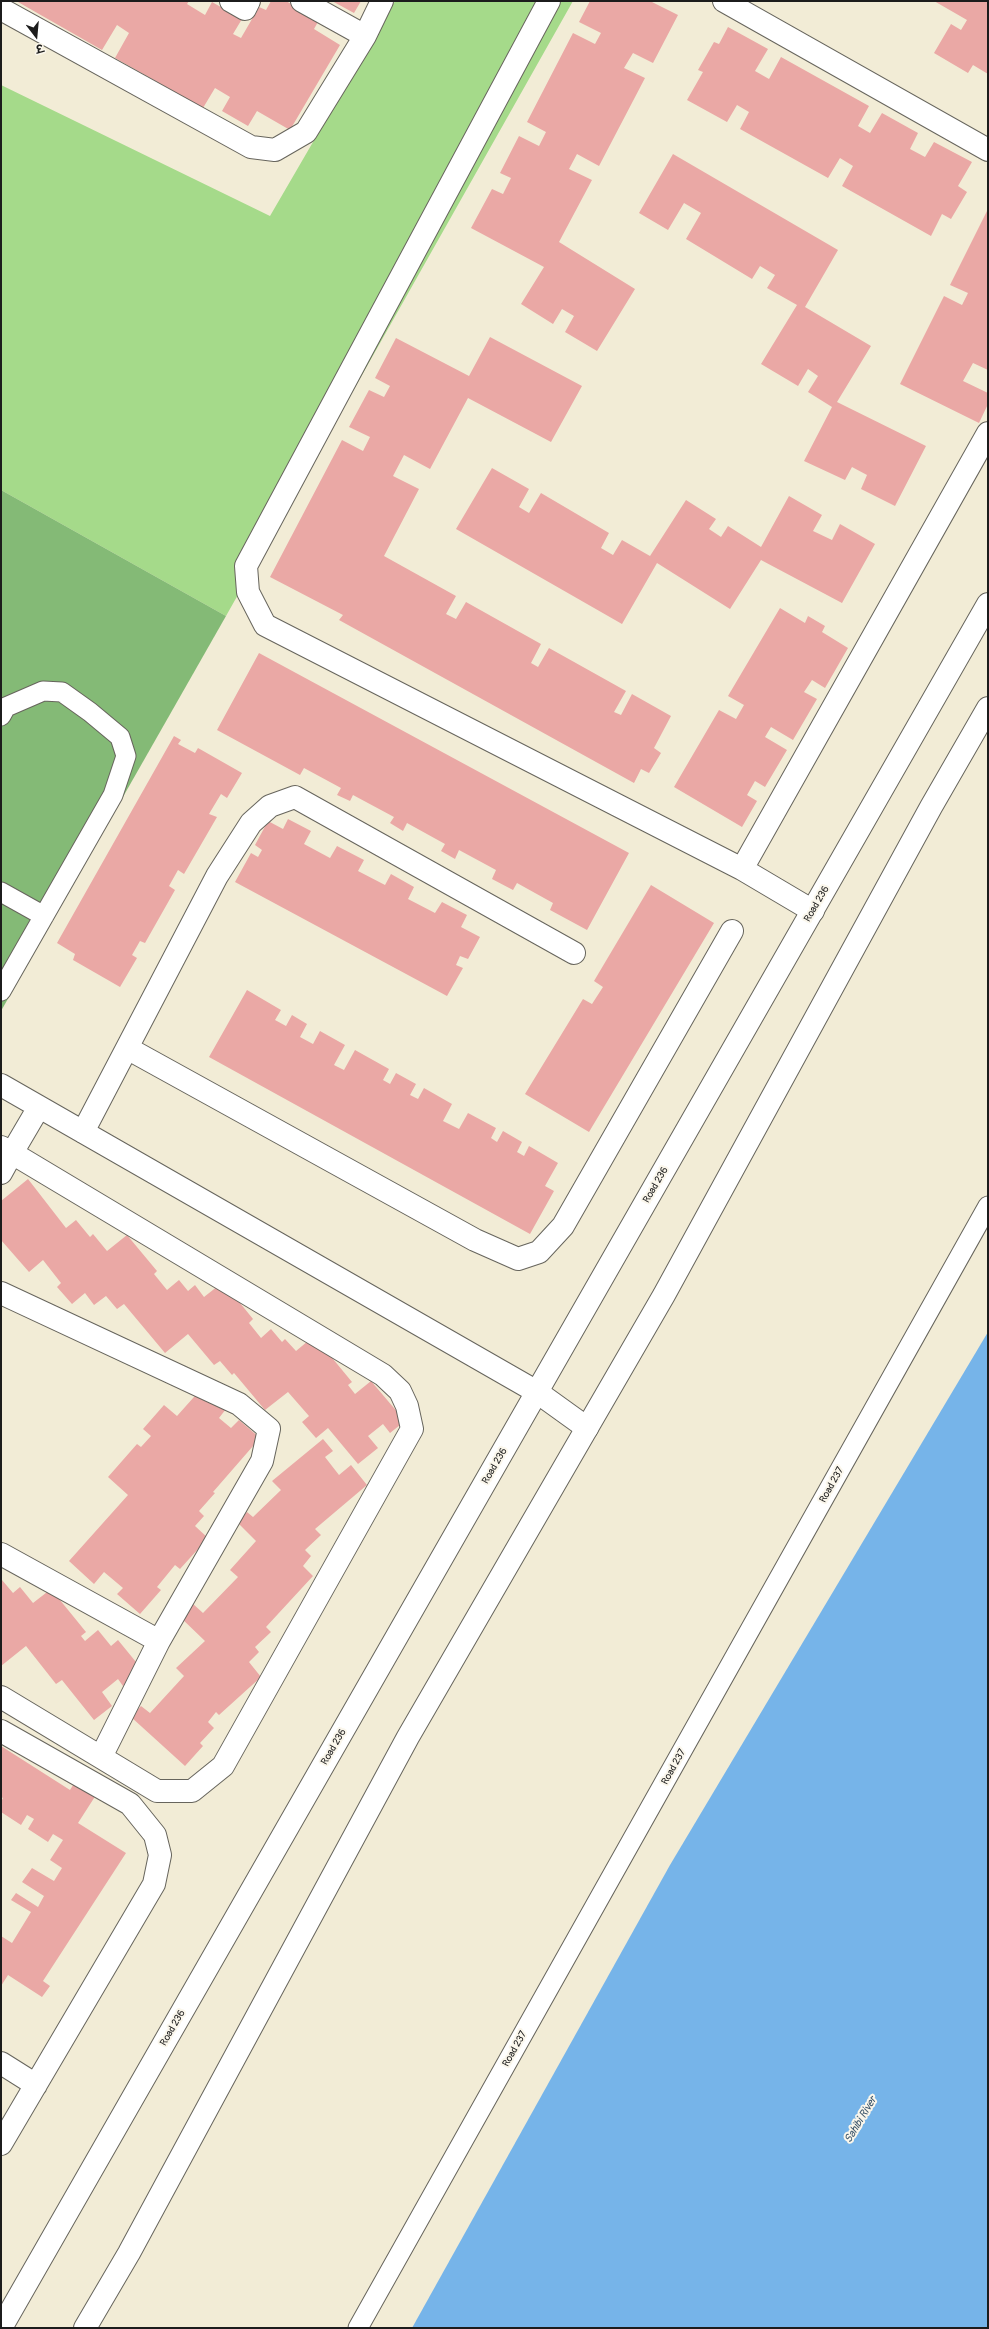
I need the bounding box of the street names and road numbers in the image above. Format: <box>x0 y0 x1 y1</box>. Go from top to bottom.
street label: Road 236 <box>802 884 832 924</box>
street label: Road 236 <box>641 1165 671 1205</box>
street label: Road 236 <box>480 1446 510 1486</box>
street label: Road 237 <box>817 1465 847 1505</box>
street label: Road 236 <box>319 1727 349 1767</box>
street label: Road 237 <box>659 1747 689 1787</box>
street label: Road 236 <box>158 2008 188 2048</box>
street label: Road 237 <box>500 2029 530 2069</box>

